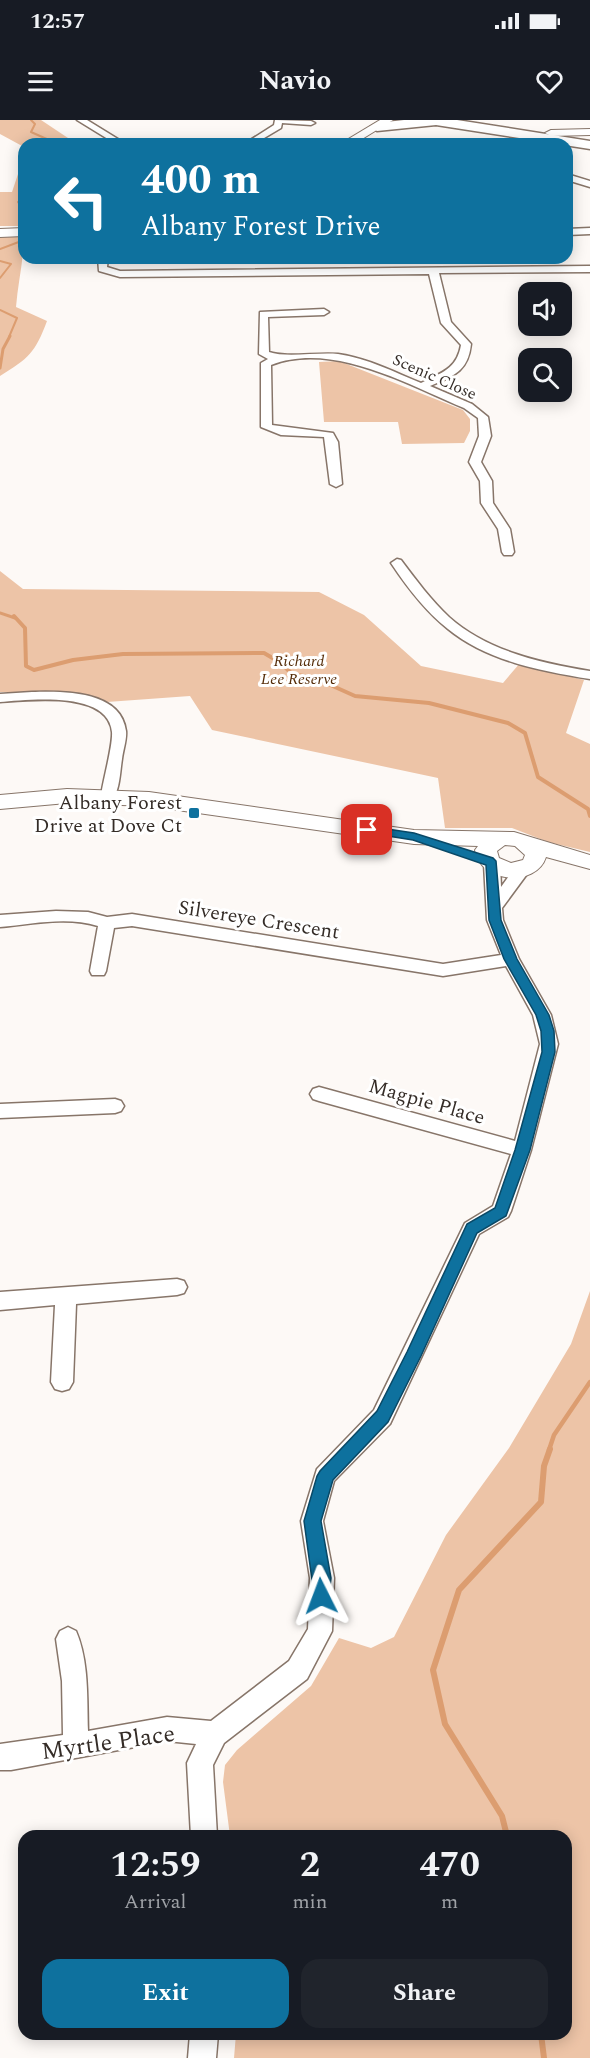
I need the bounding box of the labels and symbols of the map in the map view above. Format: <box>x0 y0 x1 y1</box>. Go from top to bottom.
street label: Scenic Close <box>389 348 480 406</box>
park label: Richard Lee Reserve <box>261 649 337 691</box>
place label: Albany Forest Drive at Dove Ct <box>34 788 182 841</box>
pin <box>341 804 392 855</box>
marker: Albany Forest Drive at Dove Ct <box>187 806 201 820</box>
street label: Silvereye Crescent <box>176 892 342 948</box>
street label: Magpie Place <box>365 1071 488 1133</box>
position arrow <box>289 1564 353 1628</box>
street label: Myrtle Place <box>39 1716 177 1770</box>

